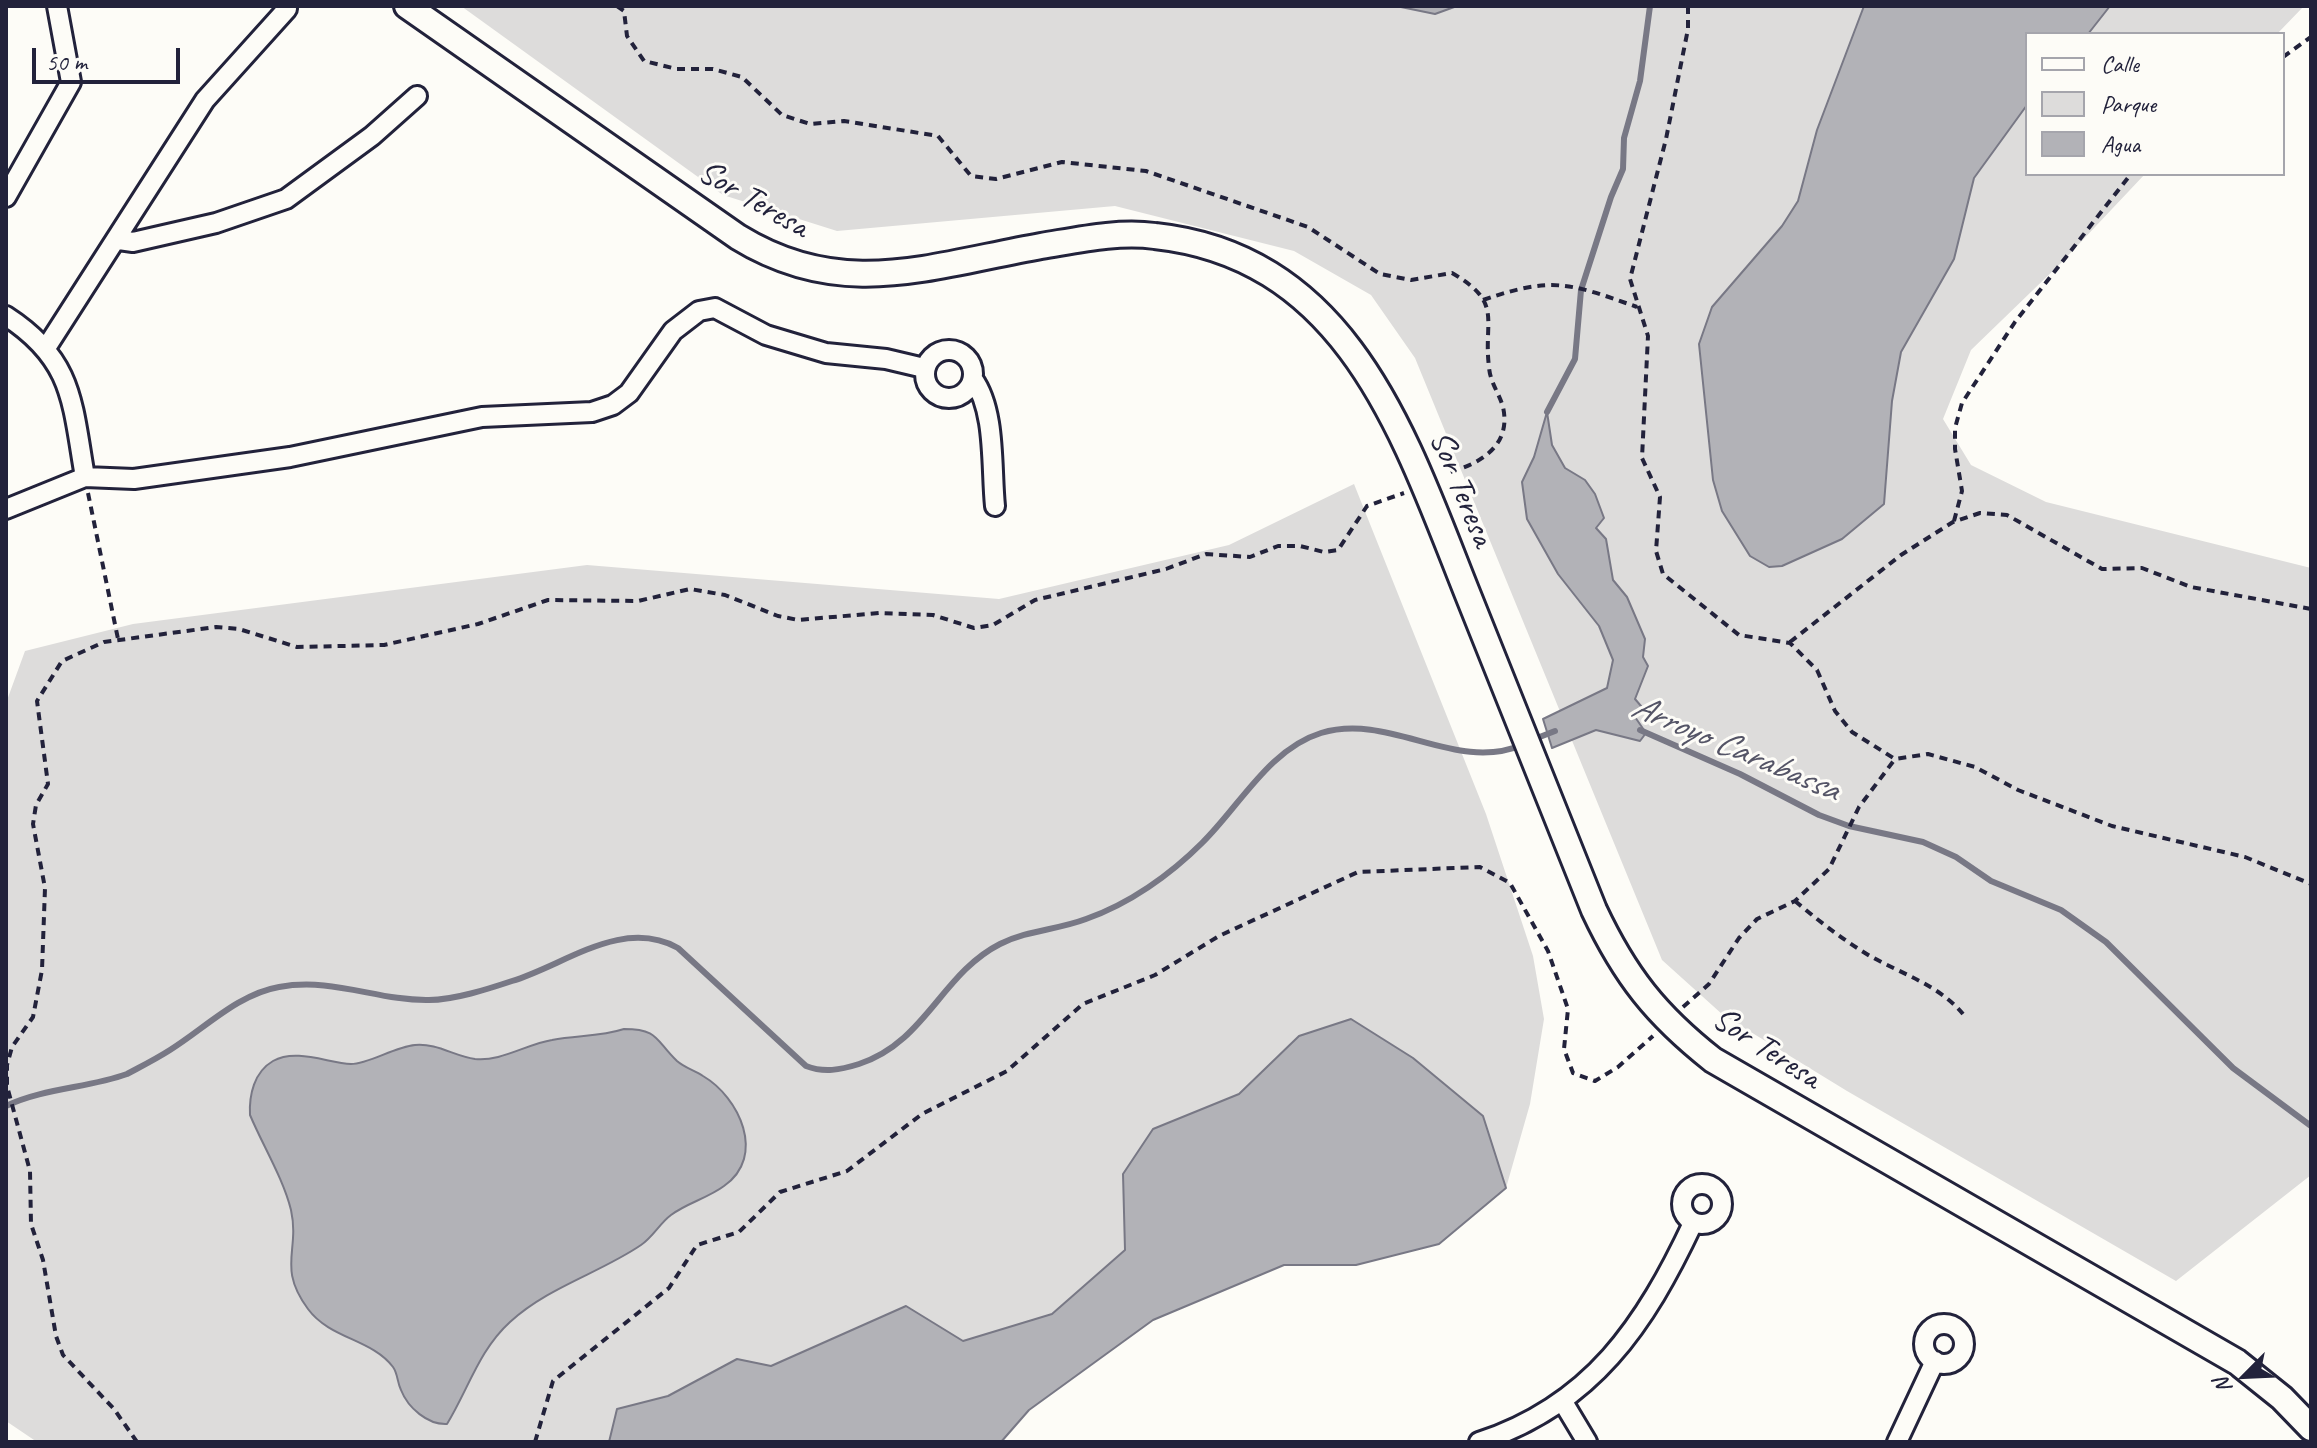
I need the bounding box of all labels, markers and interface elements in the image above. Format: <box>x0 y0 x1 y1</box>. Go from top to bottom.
scale bar <box>36 32 184 82</box>
legend <box>2025 32 2285 176</box>
text: 50 m <box>46 47 87 77</box>
text: Calle <box>2101 49 2139 79</box>
text: Parque <box>2101 89 2156 119</box>
text: Agua <box>2101 129 2140 159</box>
street label: Sor Teresa <box>690 152 816 248</box>
street label: Sor Teresa <box>1419 425 1503 553</box>
water label: Arroyo Carabassa <box>1625 686 1845 812</box>
street label: Sor Teresa <box>1704 999 1828 1099</box>
north arrow <box>2205 1336 2285 1416</box>
text: N <box>2208 1374 2239 1398</box>

